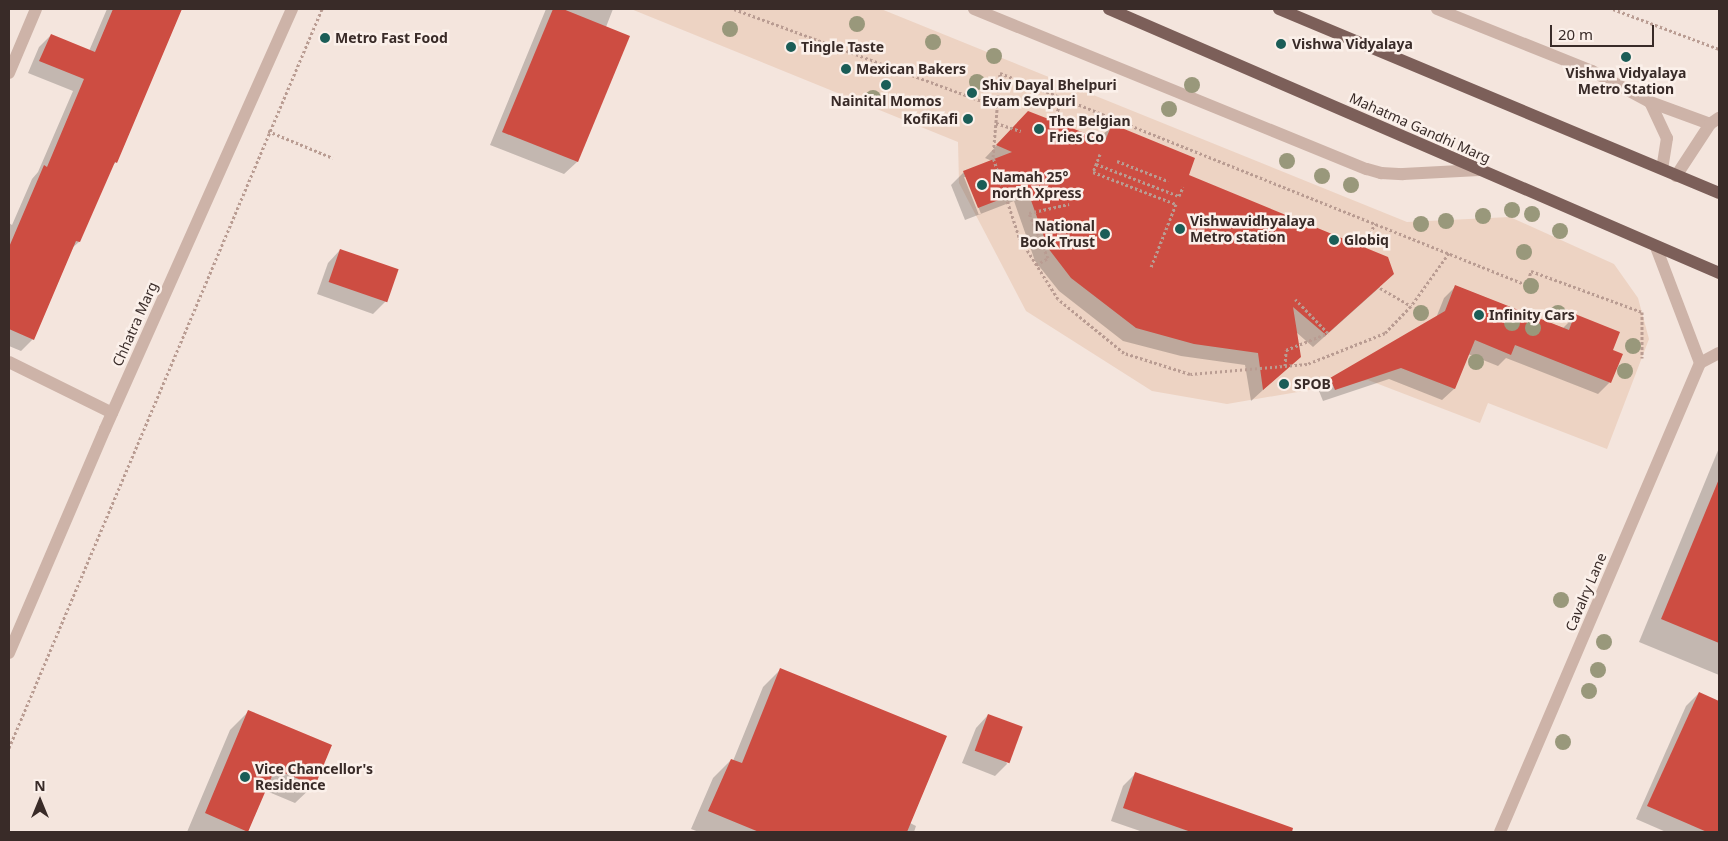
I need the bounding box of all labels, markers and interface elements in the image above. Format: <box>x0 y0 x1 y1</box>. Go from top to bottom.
scale bar <box>1553 15 1657 47</box>
text: 20 m <box>1558 24 1593 44</box>
place label: Metro Fast Food <box>335 30 448 46</box>
marker: Metro Fast Food <box>319 32 331 44</box>
place label: Vishwa Vidyalaya <box>1292 36 1413 52</box>
marker: Vishwa Vidyalaya <box>1274 37 1288 51</box>
place label: Tingle Taste <box>801 39 884 55</box>
marker: Tingle Taste <box>785 41 797 53</box>
marker: Vishwa Vidyalaya Metro Station <box>1620 51 1632 63</box>
place label: Mexican Bakers <box>856 61 966 77</box>
marker: Mexican Bakers <box>840 63 852 75</box>
place label: Vishwa Vidyalaya Metro Station <box>1566 65 1686 98</box>
place label: Shiv Dayal Bhelpuri Evam Sevpuri <box>982 77 1117 110</box>
marker: Nainital Momos <box>880 79 892 91</box>
marker: Shiv Dayal Bhelpuri Evam Sevpuri <box>966 87 978 99</box>
street label: Mahatma Gandhi Marg <box>1347 89 1493 167</box>
place label: Nainital Momos <box>831 93 941 109</box>
place label: KofiKafi <box>903 111 958 127</box>
marker: KofiKafi <box>962 113 974 125</box>
place label: The Belgian Fries Co <box>1049 113 1131 146</box>
marker: The Belgian Fries Co <box>1033 123 1045 135</box>
place label: Namah 25° north Xpress <box>992 169 1082 202</box>
marker: Namah 25° north Xpress <box>976 179 988 191</box>
place label: Vishwavidhyalaya Metro station <box>1190 213 1315 246</box>
place label: National Book Trust <box>1020 218 1095 250</box>
marker: Vishwavidhyalaya Metro station <box>1174 223 1186 235</box>
marker: National Book Trust <box>1099 228 1111 240</box>
place label: Globiq <box>1344 232 1389 248</box>
marker: Globiq <box>1328 234 1340 246</box>
street label: Chhatra Marg <box>109 279 161 369</box>
place label: Infinity Cars <box>1489 307 1575 323</box>
marker: Infinity Cars <box>1473 309 1485 321</box>
place label: SPOB <box>1294 376 1331 392</box>
marker: SPOB <box>1278 378 1290 390</box>
street label: Cavalry Lane <box>1562 550 1610 634</box>
place label: Vice Chancellor's Residence <box>255 761 373 794</box>
marker: Vice Chancellor's Residence <box>239 771 251 783</box>
north arrow <box>15 776 65 826</box>
text: N <box>34 776 46 795</box>

